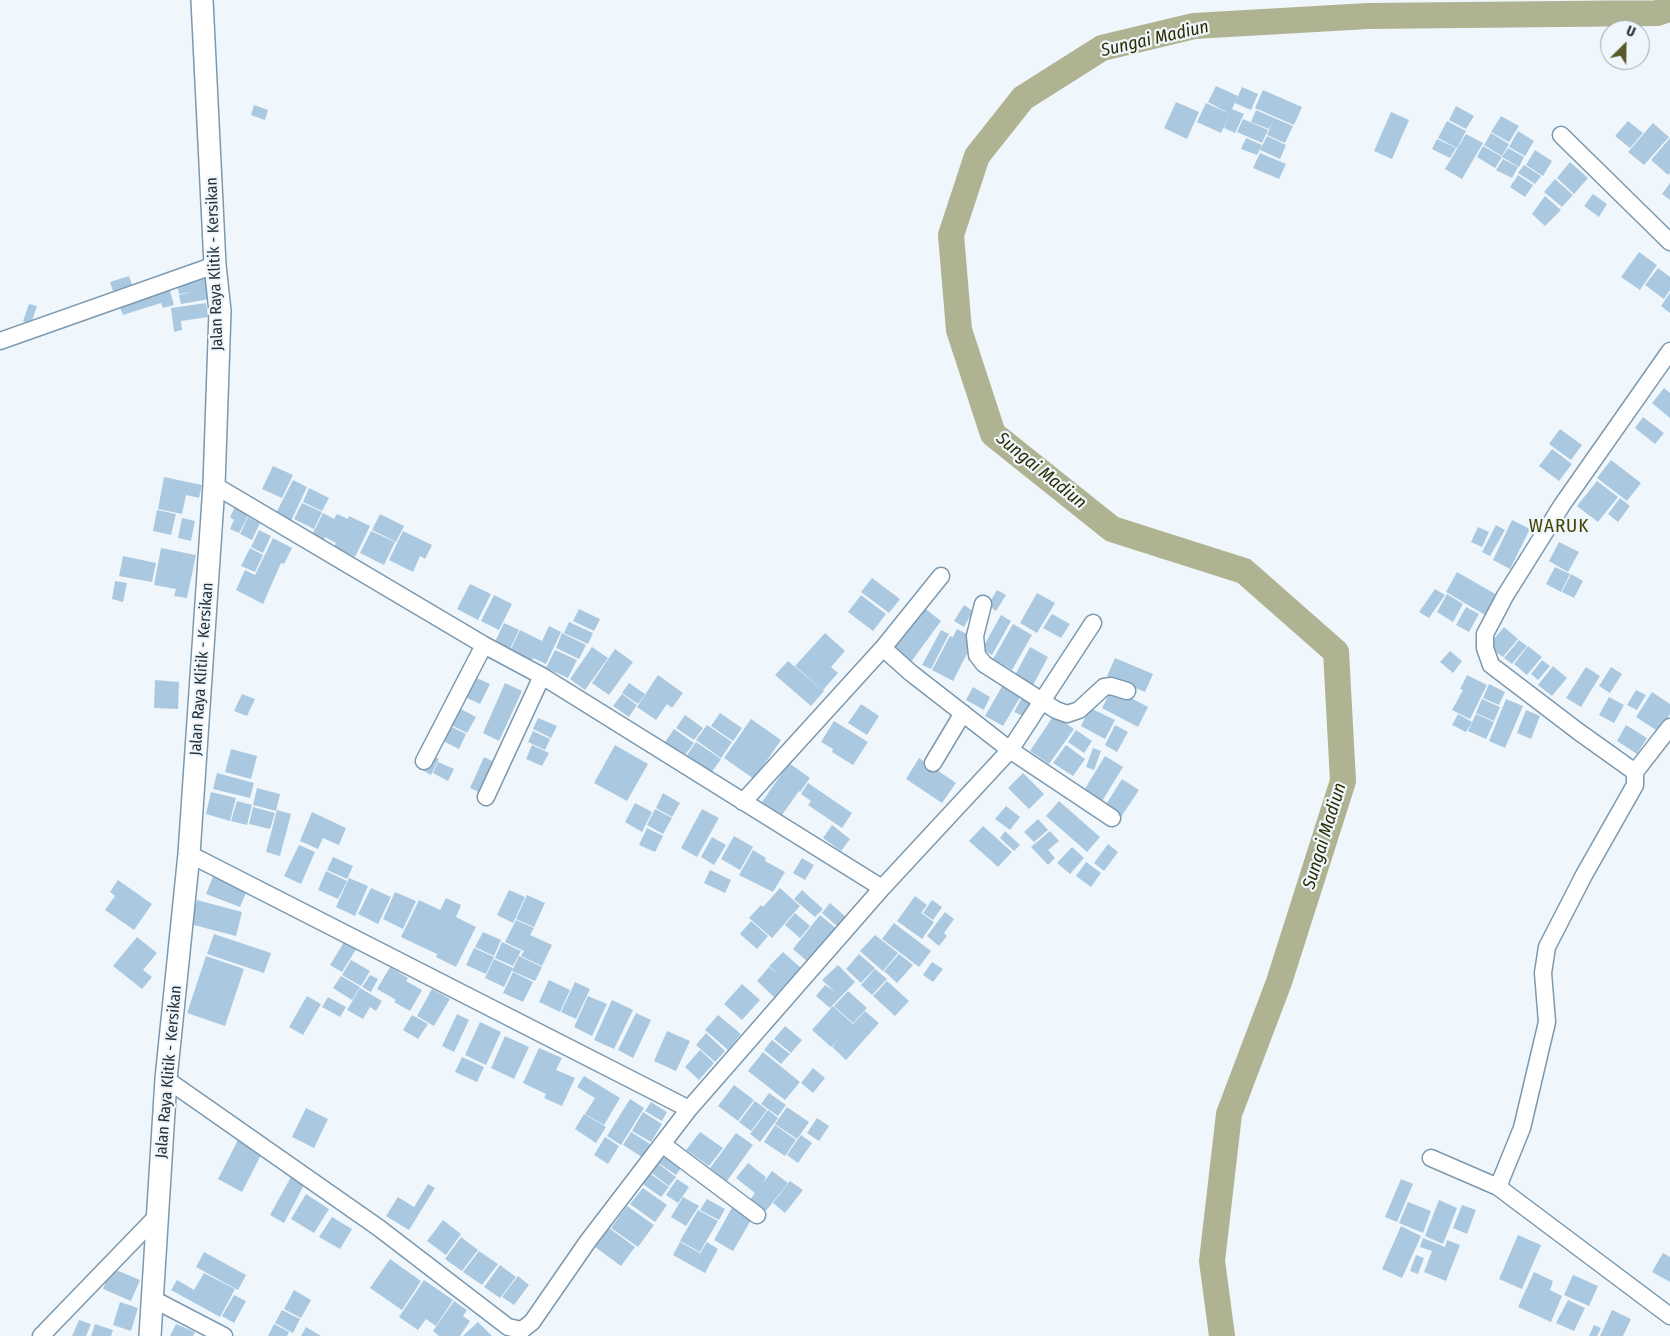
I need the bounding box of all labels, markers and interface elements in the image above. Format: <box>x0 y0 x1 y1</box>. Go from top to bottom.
water label: Sungai Madiun <box>1099 16 1211 62</box>
north arrow <box>1600 20 1650 70</box>
text: U <box>1624 22 1638 41</box>
street label: Jalan Raya Klitik - Kersikan <box>202 177 228 351</box>
water label: Sungai Madiun <box>992 428 1090 514</box>
district label: WARUK <box>1528 516 1590 538</box>
street label: Jalan Raya Klitik - Kersikan <box>186 582 218 756</box>
water label: Sungai Madiun <box>1299 780 1351 892</box>
street label: Jalan Raya Klitik - Kersikan <box>152 985 186 1159</box>

